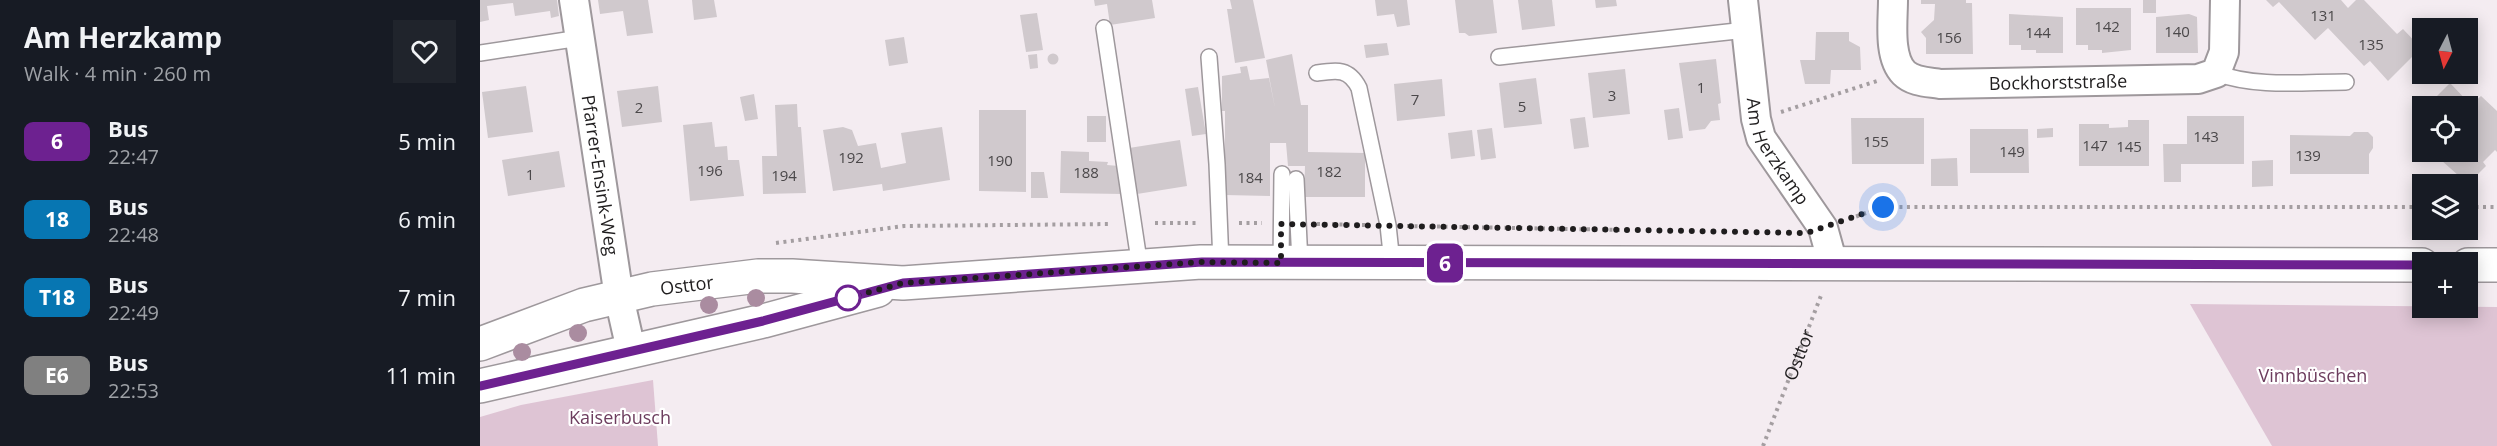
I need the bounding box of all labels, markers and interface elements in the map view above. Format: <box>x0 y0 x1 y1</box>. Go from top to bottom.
house number: 131 <box>2310 5 2336 25</box>
house number: 142 <box>2094 16 2120 36</box>
text: Am Herzkamp <box>24 18 222 56</box>
north arrow <box>2412 18 2478 84</box>
map controls <box>2412 18 2478 318</box>
button: heart <box>393 20 456 83</box>
house number: 140 <box>2164 21 2190 41</box>
house number: 144 <box>2025 22 2051 42</box>
house number: 156 <box>1936 27 1962 47</box>
house number: 135 <box>2358 34 2384 54</box>
text: Walk · 4 min · 260 m <box>24 60 211 87</box>
street label: Bockhorststraße <box>1989 68 2128 95</box>
house number: 1 <box>1697 77 1705 97</box>
house number: 3 <box>1608 85 1616 105</box>
house number: 7 <box>1411 89 1419 109</box>
street label: Pfarrer-Ensink-Weg <box>577 93 625 257</box>
house number: 5 <box>1518 96 1526 116</box>
button: locate <box>2412 96 2478 162</box>
house number: 2 <box>635 97 643 117</box>
street label: Am Herzkamp <box>1742 97 1815 209</box>
text: Bus <box>108 113 148 143</box>
text: 5 min <box>398 126 456 156</box>
house number: 143 <box>2193 126 2219 146</box>
text: 6 <box>51 127 63 155</box>
house number: 155 <box>1863 131 1889 151</box>
house number: 147 <box>2082 135 2108 155</box>
house number: 145 <box>2116 136 2142 156</box>
house number: 149 <box>1999 141 2025 161</box>
text: 22:47 <box>108 143 159 170</box>
house number: 139 <box>2295 145 2321 165</box>
house number: 192 <box>838 147 864 167</box>
house number: 190 <box>987 150 1013 170</box>
house number: 196 <box>697 160 723 180</box>
house number: 182 <box>1316 161 1342 181</box>
house number: 188 <box>1073 162 1099 182</box>
house number: 1 <box>526 164 534 184</box>
house number: 194 <box>771 165 797 185</box>
house number: 184 <box>1237 167 1263 187</box>
button: layers <box>2412 174 2478 240</box>
text: Bus <box>108 191 148 221</box>
your location <box>1868 192 1898 222</box>
text: 6 min <box>398 204 456 234</box>
text: 18 <box>45 205 69 233</box>
text: 22:48 <box>108 221 159 248</box>
line badge: 6 <box>1426 244 1464 282</box>
text: 6 <box>1439 249 1451 277</box>
button: + <box>2412 252 2478 318</box>
text: Bus <box>108 269 148 299</box>
street label: Osttor <box>659 269 716 300</box>
text: 7 min <box>398 282 456 312</box>
text: T18 <box>39 283 75 311</box>
unlabelled marker <box>835 285 861 311</box>
text: 22:49 <box>108 299 159 326</box>
street label: Osttor <box>1777 325 1819 384</box>
text: Bus <box>108 347 148 377</box>
text: 11 min <box>386 360 456 390</box>
text: E6 <box>45 361 69 389</box>
park label: Vinnbüschen <box>2259 363 2367 387</box>
text: 22:53 <box>108 377 159 404</box>
park label: Kaiserbusch <box>569 405 671 429</box>

